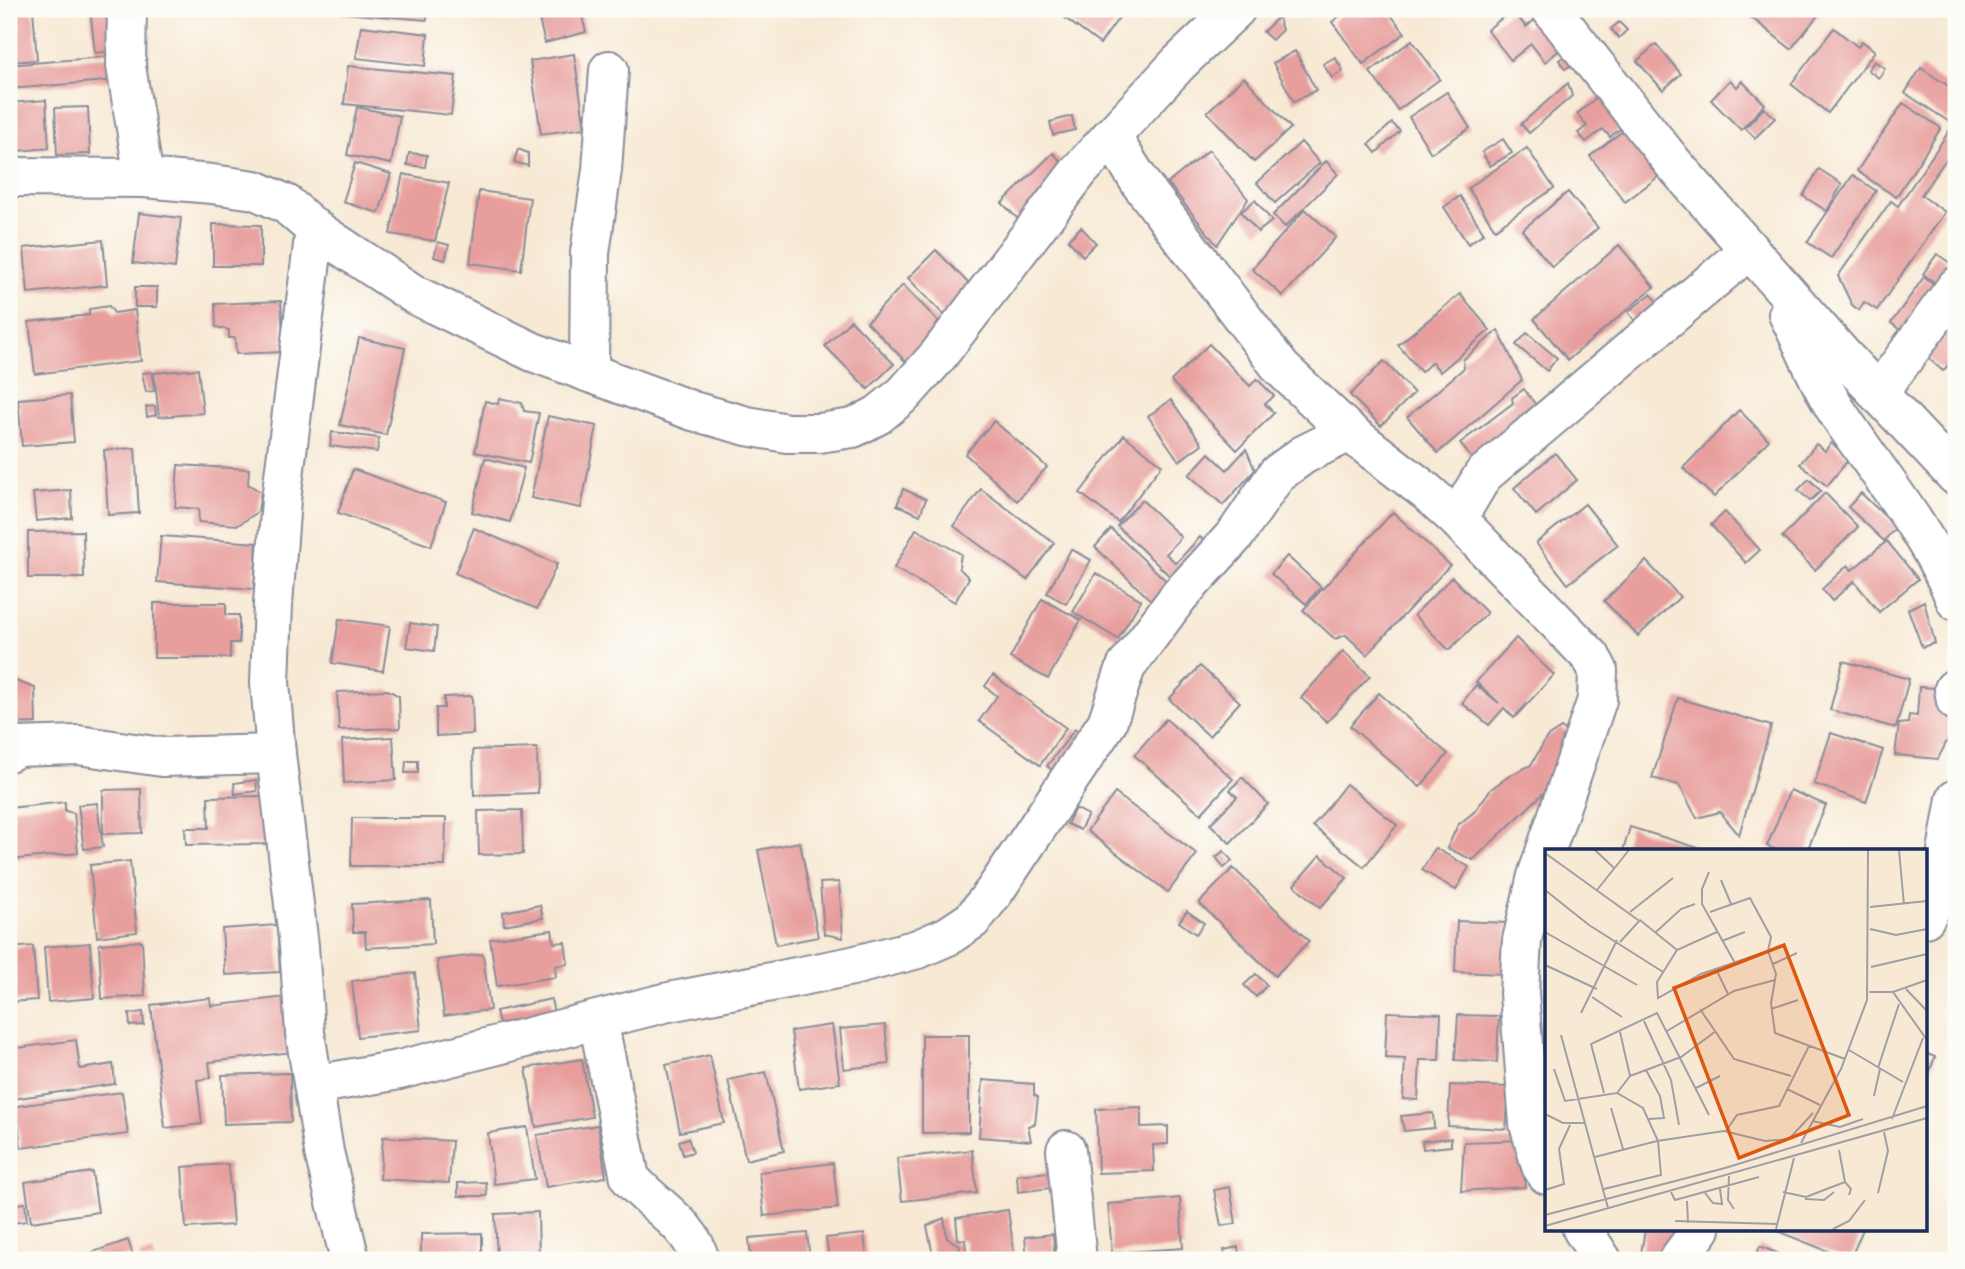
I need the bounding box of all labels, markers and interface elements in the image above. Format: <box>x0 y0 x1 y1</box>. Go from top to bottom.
inset map <box>1545 849 1926 1230</box>

